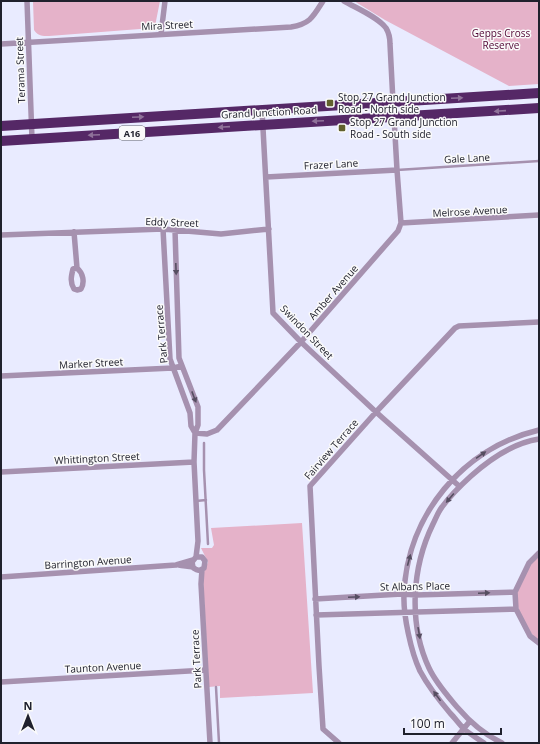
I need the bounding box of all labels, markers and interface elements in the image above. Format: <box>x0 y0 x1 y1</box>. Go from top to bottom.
street label: Mira Street <box>141 17 194 33</box>
park label: Gepps Cross Reserve <box>472 26 530 52</box>
street label: Terama Street <box>12 36 28 103</box>
place label: Stop 27 Grand Junction Road - North side <box>338 90 446 116</box>
one-way arrow <box>451 95 464 101</box>
marker: Stop 27 Grand Junction Road - North side <box>325 98 335 108</box>
street label: Grand Junction Road <box>221 102 317 122</box>
one-way arrow <box>494 107 506 114</box>
one-way arrow <box>132 114 144 121</box>
place label: Stop 27 Grand Junction Road - South side <box>350 115 458 141</box>
one-way arrow <box>312 118 324 125</box>
one-way arrow <box>218 123 230 130</box>
marker: Stop 27 Grand Junction Road - South side <box>337 123 347 133</box>
road number: A16 <box>119 126 145 140</box>
one-way arrow <box>88 132 100 139</box>
street label: Gale Lane <box>444 150 491 166</box>
street label: Frazer Lane <box>304 156 359 172</box>
street label: Melrose Avenue <box>432 202 508 220</box>
street label: Eddy Street <box>145 214 199 230</box>
street label: Amber Avenue <box>305 261 361 323</box>
one-way arrow <box>173 263 179 276</box>
street label: Swindon Street <box>277 302 337 363</box>
street label: Park Terrace <box>151 304 171 364</box>
street label: Marker Street <box>59 354 124 372</box>
one-way arrow <box>191 391 197 403</box>
street label: Fairview Terrace <box>301 415 361 482</box>
street label: Whittington Street <box>54 449 140 467</box>
one-way arrow <box>476 451 486 459</box>
one-way arrow <box>445 492 454 503</box>
street label: Barrington Avenue <box>44 552 132 572</box>
one-way arrow <box>407 554 413 566</box>
street label: St Albans Place <box>380 578 451 594</box>
one-way arrow <box>478 590 491 596</box>
one-way arrow <box>348 593 360 600</box>
one-way arrow <box>416 627 422 640</box>
street label: Park Terrace <box>187 629 205 689</box>
street label: Taunton Avenue <box>64 658 142 676</box>
one-way arrow <box>433 691 441 701</box>
north arrow <box>8 696 48 736</box>
text: N <box>24 698 32 713</box>
scale bar <box>404 710 501 736</box>
text: 100 m <box>410 715 445 732</box>

